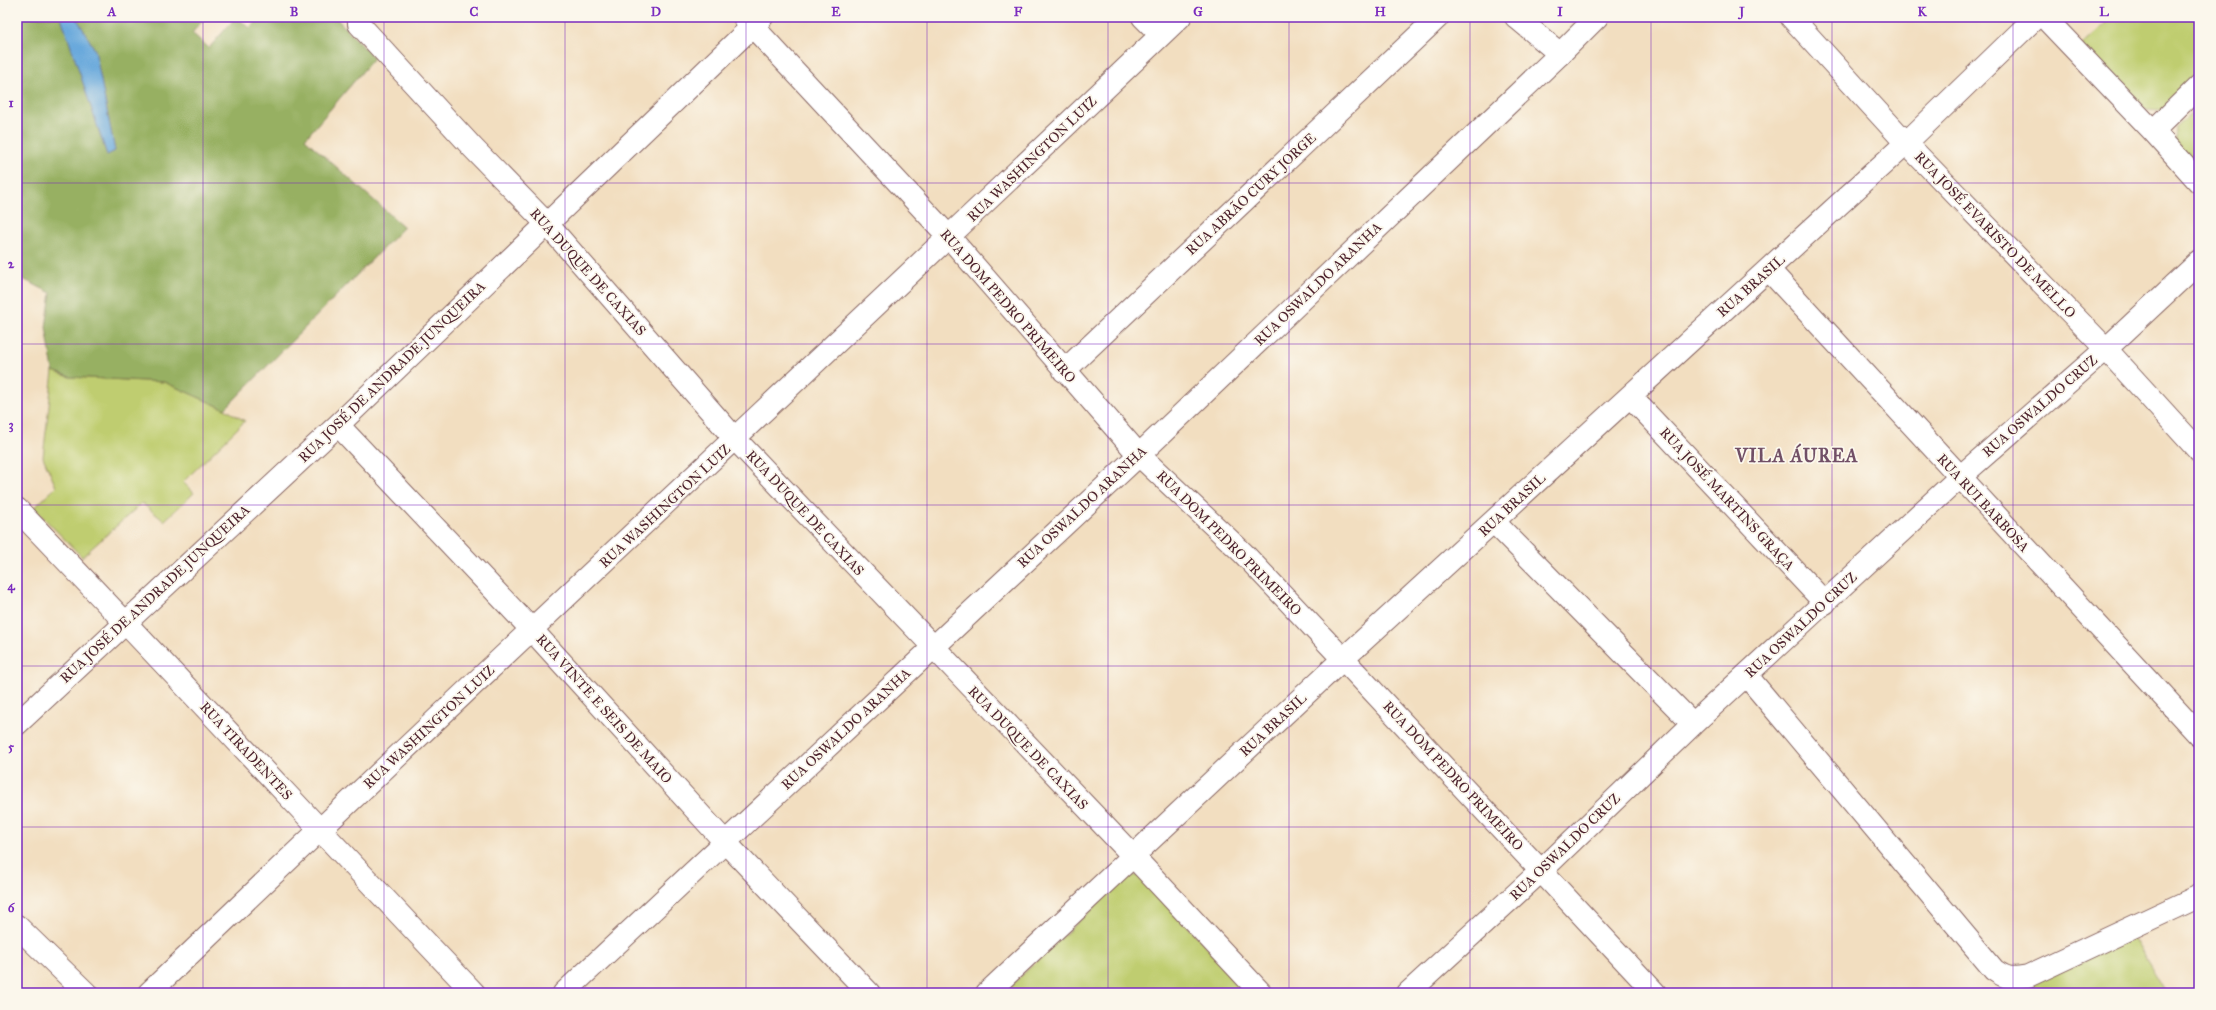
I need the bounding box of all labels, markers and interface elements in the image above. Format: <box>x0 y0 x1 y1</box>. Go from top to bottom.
text: A <box>107 4 117 20</box>
text: B <box>290 4 299 20</box>
text: C <box>470 4 479 20</box>
text: D <box>651 4 661 20</box>
text: E <box>831 4 841 20</box>
text: F <box>1014 4 1023 20</box>
text: G <box>1193 4 1203 20</box>
text: H <box>1374 4 1386 20</box>
text: I <box>1557 4 1563 20</box>
text: J <box>1737 4 1745 20</box>
text: K <box>1917 4 1927 20</box>
text: L <box>2099 4 2109 20</box>
street label: RUA WASHINGTON LUIZ <box>964 92 1100 225</box>
text: 1 <box>8 95 14 111</box>
street label: RUA ABRÃO CURY JORGE <box>1182 129 1320 259</box>
street label: RUA JOSÉ EVARISTO DE MELLO <box>1910 147 2081 322</box>
street label: RUA DUQUE DE CAXIAS <box>526 205 650 339</box>
street label: RUA OSWALDO ARANHA <box>1251 218 1386 349</box>
street label: RUA DOM PEDRO PRIMEIRO <box>937 226 1079 386</box>
street label: RUA BRASIL <box>1714 251 1789 321</box>
text: 2 <box>8 256 15 272</box>
street label: RUA JOSÉ DE ANDRADE JUNQUEIRA <box>294 276 490 467</box>
street label: RUA OSWALDO CRUZ <box>1979 351 2101 461</box>
text: 3 <box>8 417 14 433</box>
street label: RUA JOSÉ MARTINS GRAÇA <box>1655 422 1800 575</box>
street label: RUA WASHINGTON LUIZ <box>596 440 734 571</box>
street label: RUA OSWALDO ARANHA <box>1014 442 1151 571</box>
district label: VILA ÁUREA <box>1734 443 1859 467</box>
street label: RUA DUQUE DE CAXIAS <box>742 447 868 579</box>
street label: RUA RUI BARBOSA <box>1933 450 2033 556</box>
street label: RUA DOM PEDRO PRIMEIRO <box>1153 467 1305 619</box>
street label: RUA BRASIL <box>1475 469 1549 540</box>
street label: RUA JOSÉ DE ANDRADE JUNQUEIRA <box>55 500 255 687</box>
street label: RUA OSWALDO CRUZ <box>1741 568 1861 681</box>
text: 4 <box>7 578 15 594</box>
street label: RUA VINTE E SEIS DE MAIO <box>532 631 676 787</box>
street label: RUA WASHINGTON LUIZ <box>360 661 498 792</box>
street label: RUA OSWALDO ARANHA <box>778 664 915 793</box>
street label: RUA DUQUE DE CAXIAS <box>964 683 1092 813</box>
street label: RUA BRASIL <box>1236 689 1310 760</box>
street label: RUA TIRADENTES <box>196 698 296 804</box>
street label: RUA DOM PEDRO PRIMEIRO <box>1379 698 1527 854</box>
text: 5 <box>8 739 15 755</box>
street label: RUA OSWALDO CRUZ <box>1506 790 1624 904</box>
text: 6 <box>8 900 16 916</box>

